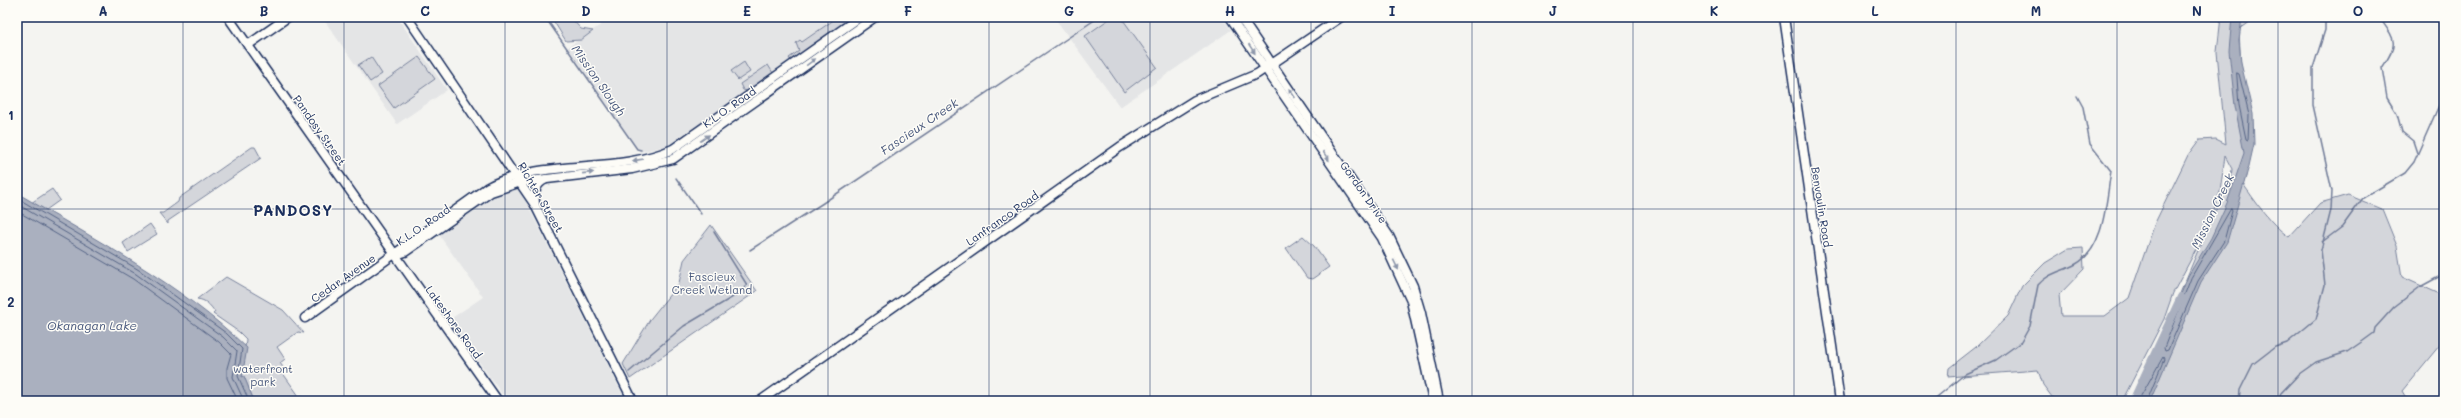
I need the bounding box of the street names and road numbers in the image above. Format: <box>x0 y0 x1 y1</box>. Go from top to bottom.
street label: K.L.O. Road <box>699 83 759 131</box>
street label: Pandosy Street <box>290 92 350 168</box>
street label: Gordon Drive <box>1337 158 1391 226</box>
street label: Richter Street <box>515 159 567 235</box>
street label: Benvoulin Road <box>1808 166 1836 248</box>
street label: Lanfranco Road <box>963 187 1041 249</box>
street label: K.L.O. Road <box>393 201 453 249</box>
street label: Cedar Avenue <box>308 250 378 306</box>
street label: Lakeshore Road <box>422 283 486 361</box>

